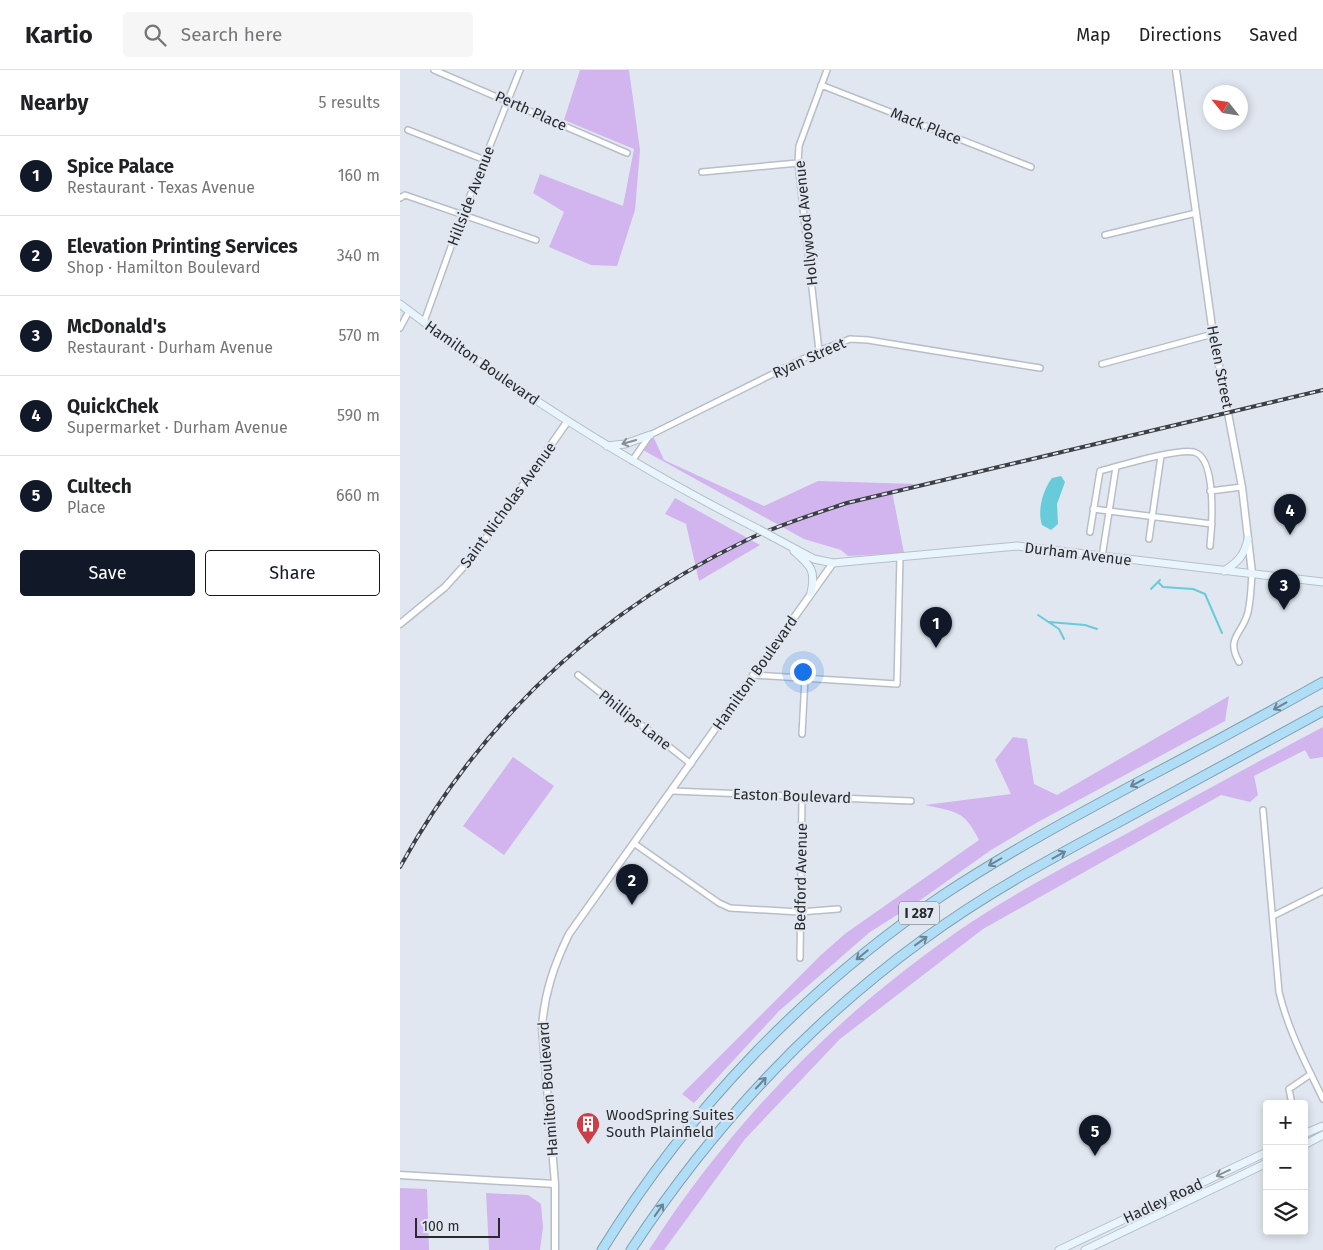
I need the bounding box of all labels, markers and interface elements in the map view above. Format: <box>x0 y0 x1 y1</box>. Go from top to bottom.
search box <box>123 12 473 57</box>
text: Kartio <box>25 21 93 49</box>
icon: search <box>141 21 169 49</box>
text: Search here <box>181 23 282 46</box>
text: Map <box>1076 24 1111 46</box>
text: Directions <box>1139 24 1221 46</box>
text: Saved <box>1249 24 1298 46</box>
north arrow <box>1203 85 1248 130</box>
street label: Perth Place <box>492 87 570 135</box>
text: Nearby <box>20 90 88 116</box>
text: 5 results <box>319 93 380 112</box>
street label: Mack Place <box>888 104 964 148</box>
street label: Hillside Avenue <box>444 144 498 248</box>
text: Spice Palace <box>67 155 174 178</box>
street label: Hollywood Avenue <box>790 159 822 287</box>
text: 1 <box>32 166 40 185</box>
text: 160 m <box>338 166 380 185</box>
text: Restaurant · Texas Avenue <box>67 178 255 197</box>
text: Elevation Printing Services <box>67 235 298 258</box>
text: 2 <box>32 246 40 265</box>
text: 340 m <box>337 246 380 265</box>
text: Shop · Hamilton Boulevard <box>67 258 261 277</box>
text: McDonald's <box>67 315 166 338</box>
street label: Hamilton Boulevard <box>421 317 543 409</box>
street label: Helen Street <box>1203 324 1237 411</box>
text: 3 <box>32 326 40 345</box>
text: 570 m <box>339 326 380 345</box>
street label: Ryan Street <box>770 334 849 382</box>
text: Restaurant · Durham Avenue <box>67 338 273 357</box>
text: QuickChek <box>67 395 159 418</box>
text: 4 <box>31 406 41 425</box>
text: 590 m <box>337 406 380 425</box>
text: Supermarket · Durham Avenue <box>67 418 288 437</box>
one-way arrow <box>621 438 637 448</box>
street label: Saint Nicholas Avenue <box>456 439 560 571</box>
text: Cultech <box>67 475 132 498</box>
text: 5 <box>32 486 40 505</box>
text: 660 m <box>336 486 380 505</box>
pin: 4 <box>1274 494 1306 535</box>
text: Place <box>67 498 106 517</box>
street label: Durham Avenue <box>1023 539 1133 569</box>
button: Save <box>20 550 195 596</box>
button: Share <box>205 550 380 596</box>
pin: 3 <box>1268 569 1300 610</box>
pin: 1 <box>920 607 952 648</box>
street label: Hamilton Boulevard <box>709 612 801 734</box>
your location <box>790 659 816 685</box>
street label: Phillips Lane <box>595 686 675 754</box>
one-way arrow <box>1273 701 1288 711</box>
one-way arrow <box>1130 778 1145 788</box>
street label: Easton Boulevard <box>733 785 851 807</box>
street label: Bedford Avenue <box>791 823 811 931</box>
one-way arrow <box>1051 849 1065 859</box>
one-way arrow <box>988 857 1003 867</box>
pin: 2 <box>616 864 648 905</box>
road number: I 287 <box>899 901 939 924</box>
one-way arrow <box>914 936 928 946</box>
one-way arrow <box>856 950 869 961</box>
street label: Hamilton Boulevard <box>534 1021 562 1157</box>
one-way arrow <box>755 1077 767 1090</box>
map controls <box>1263 1100 1308 1235</box>
button: + <box>1263 1100 1308 1145</box>
place label: WoodSpring Suites South Plainfield <box>606 1106 734 1141</box>
building icon: WoodSpring Suites South Plainfield <box>575 1111 601 1145</box>
pin: 5 <box>1079 1115 1111 1156</box>
button: − <box>1263 1145 1308 1190</box>
one-way arrow <box>1216 1168 1231 1178</box>
street label: Hadley Road <box>1120 1175 1206 1227</box>
button: layers <box>1263 1190 1308 1235</box>
one-way arrow <box>653 1203 664 1217</box>
scale bar <box>415 1215 500 1238</box>
text: 100 m <box>422 1218 459 1235</box>

